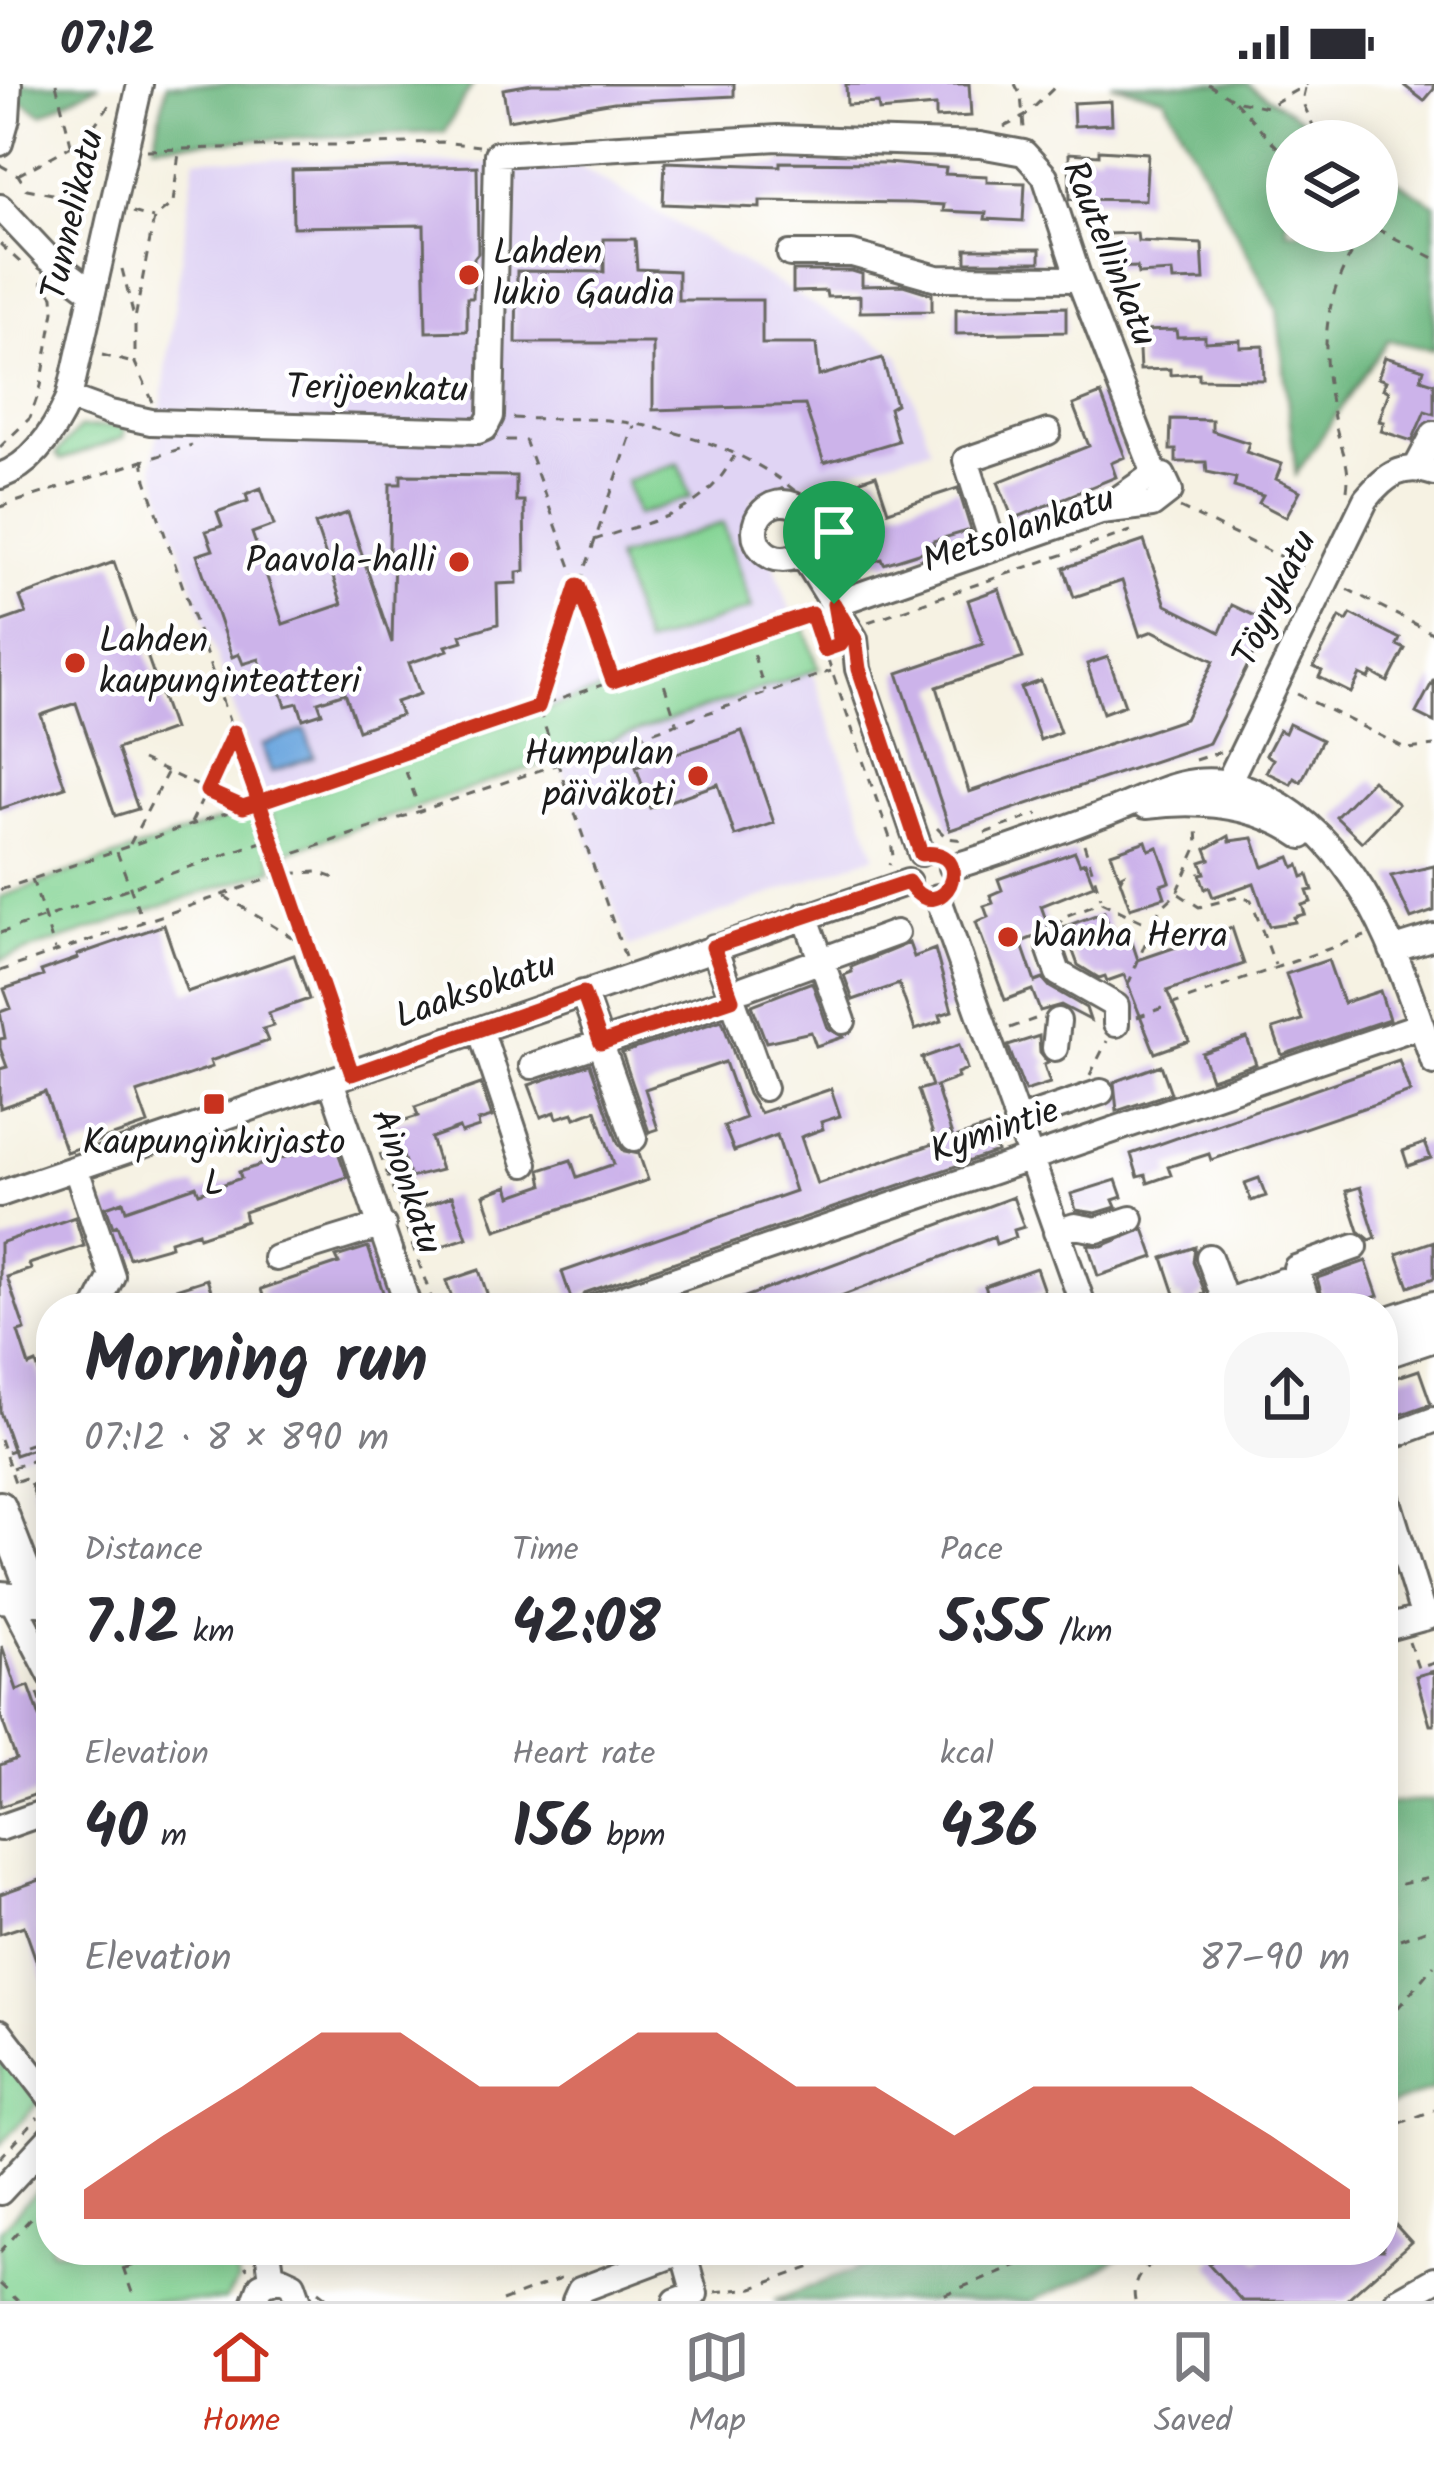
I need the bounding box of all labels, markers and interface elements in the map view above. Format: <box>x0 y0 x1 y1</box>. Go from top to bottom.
text: 07:12 <box>60 6 155 78</box>
map controls <box>1266 120 1398 252</box>
button: layers <box>1266 120 1398 252</box>
street label: Tunnelikatu <box>27 124 121 306</box>
street label: Rautellinkatu <box>1045 153 1171 355</box>
place label: Lahden lukio Gaudia <box>493 226 675 324</box>
marker: Lahden lukio Gaudia <box>456 262 482 288</box>
street label: Terijoenkatu <box>286 360 468 420</box>
street label: Metsolankatu <box>915 471 1123 591</box>
pin <box>783 481 885 604</box>
icon: arrive <box>801 499 867 565</box>
street label: Töyrykatu <box>1218 521 1334 677</box>
place label: Paavola-halli <box>246 534 436 591</box>
marker: Paavola-halli <box>446 549 472 575</box>
place label: Lahden kaupunginteatteri <box>99 614 362 712</box>
marker: Lahden kaupunginteatteri <box>62 650 88 676</box>
place label: Humpulan päiväkoti <box>524 727 675 825</box>
marker: Humpulan päiväkoti <box>685 763 711 789</box>
place label: Wanha Herra <box>1032 909 1228 966</box>
marker: Wanha Herra <box>995 924 1021 950</box>
street label: Laaksokatu <box>388 938 564 1046</box>
street label: Kymintie <box>923 1083 1067 1181</box>
marker: Kaupunginkirjasto L <box>201 1091 227 1117</box>
street label: Ainonkatu <box>354 1102 456 1262</box>
place label: Kaupunginkirjasto L <box>82 1116 346 1214</box>
text: Morning run <box>84 1311 428 1416</box>
button: share <box>1224 1332 1350 1458</box>
text: 07:12 · 8 × 890 m <box>84 1409 389 1471</box>
text: Distance <box>84 1525 203 1578</box>
text: Time <box>512 1525 579 1578</box>
text: Pace <box>940 1525 1003 1578</box>
text: 7.12 <box>84 1578 180 1674</box>
text: 42:08 <box>512 1578 661 1674</box>
text: 5:55 <box>940 1578 1046 1674</box>
text: km <box>180 1607 235 1660</box>
text: /km <box>1046 1607 1113 1660</box>
text: Elevation <box>84 1729 209 1782</box>
text: Heart rate <box>512 1729 655 1782</box>
text: kcal <box>940 1729 994 1782</box>
text: 40 <box>84 1782 147 1878</box>
text: 156 <box>512 1782 593 1878</box>
text: 436 <box>940 1782 1038 1878</box>
text: m <box>147 1811 187 1864</box>
text: bpm <box>593 1811 666 1864</box>
text: Elevation <box>84 1929 232 1991</box>
text: 87–90 m <box>1200 1929 1350 1991</box>
tab: Home <box>202 2324 280 2449</box>
tab: Map <box>684 2324 750 2449</box>
tab: Saved <box>1154 2324 1232 2449</box>

